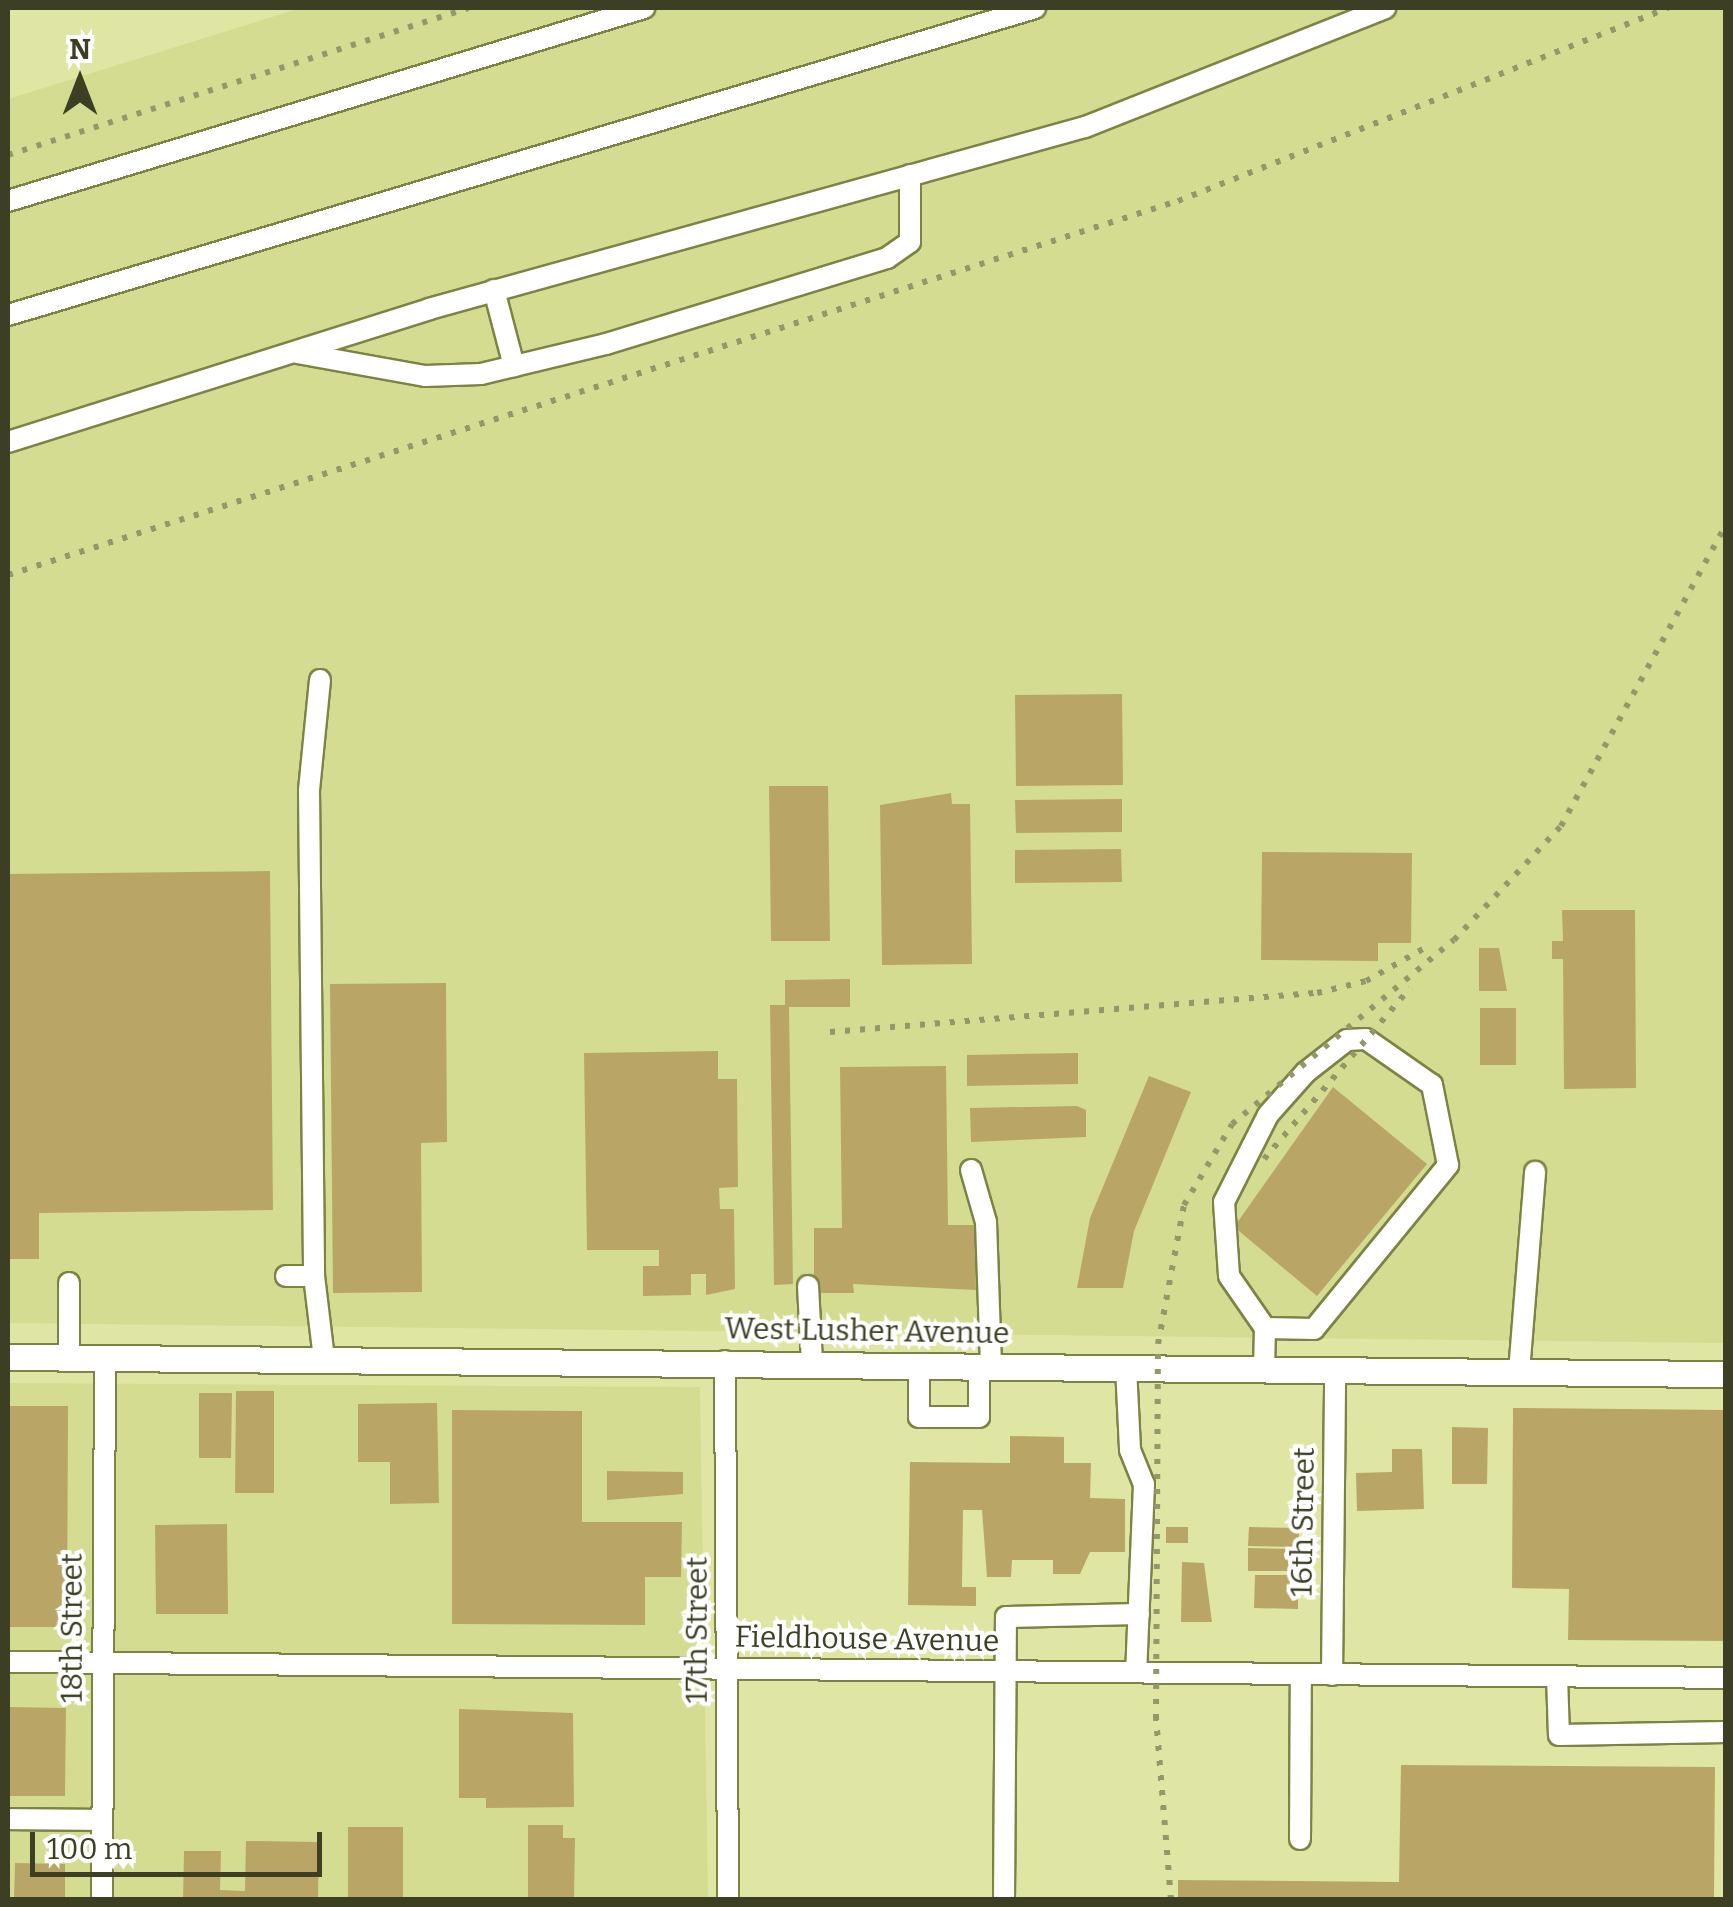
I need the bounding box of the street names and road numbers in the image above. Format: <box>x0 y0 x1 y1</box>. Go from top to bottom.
street label: West Lusher Avenue <box>724 1311 1010 1351</box>
street label: 16th Street <box>1284 1447 1322 1597</box>
street label: 18th Street <box>54 1553 90 1703</box>
street label: 17th Street <box>679 1557 715 1703</box>
street label: Fieldhouse Avenue <box>734 1619 1000 1659</box>

